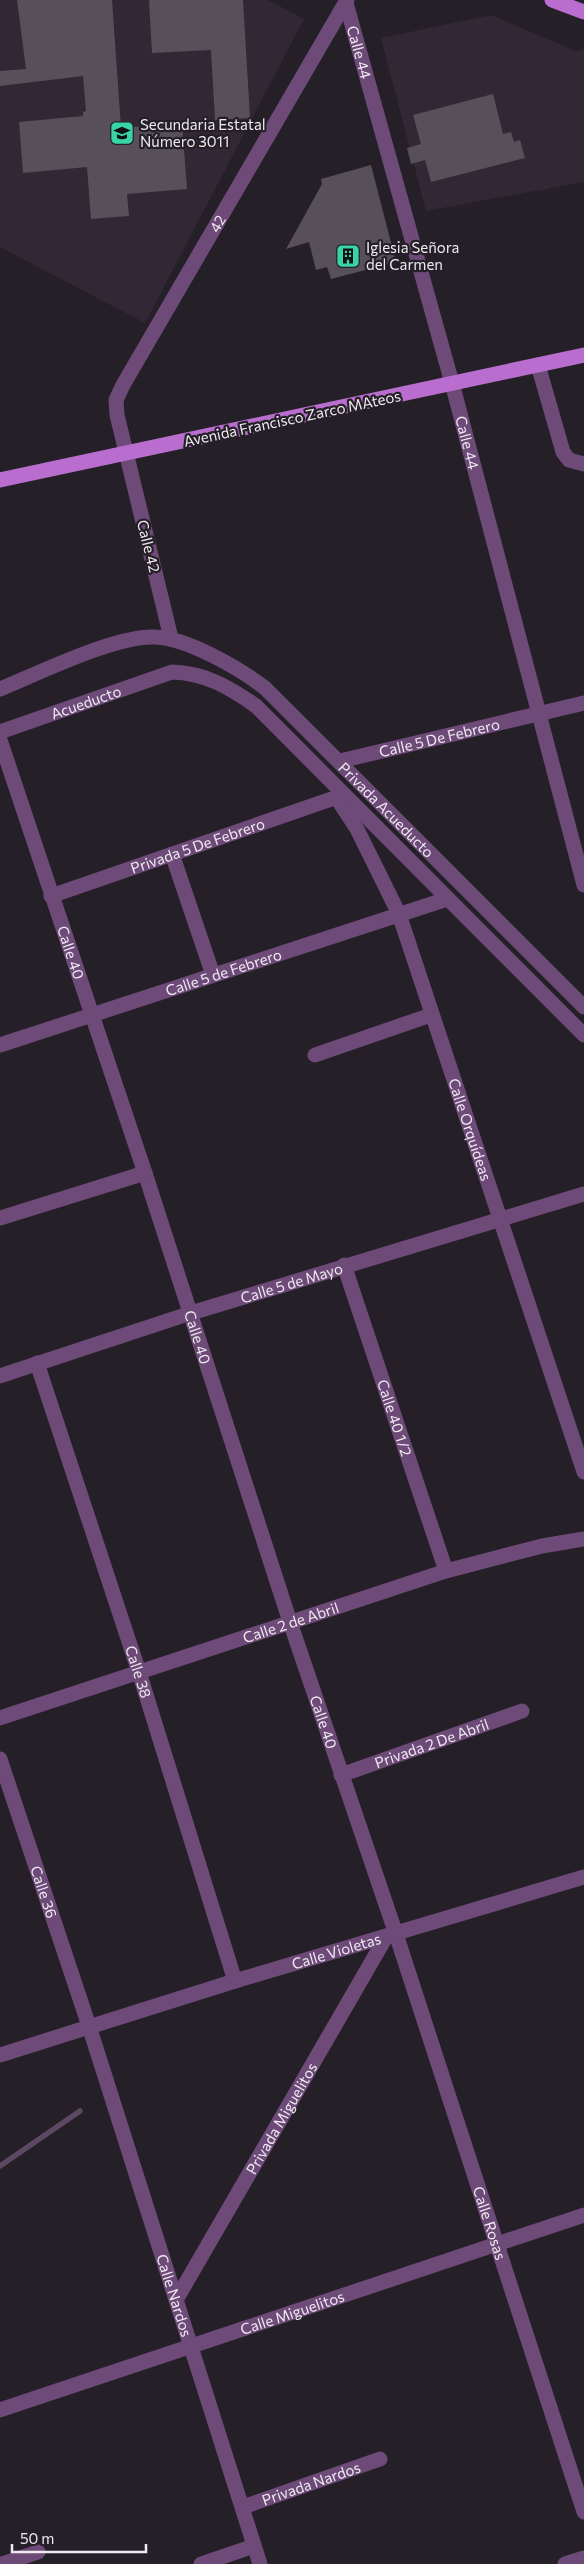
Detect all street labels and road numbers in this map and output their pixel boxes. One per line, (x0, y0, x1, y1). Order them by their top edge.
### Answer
street label: Calle 44 (344, 23, 376, 81)
street label: 42 (205, 211, 229, 235)
street label: Avenida Francisco Zarco MAteos (182, 386, 402, 450)
street label: Calle 44 (452, 414, 483, 471)
street label: Calle 42 (134, 518, 164, 574)
street label: Acueducto (48, 681, 123, 723)
street label: Calle 5 De Febrero (377, 714, 501, 760)
street label: Privada Acueducto (335, 758, 438, 861)
street label: Privada 5 De Febrero (128, 814, 267, 877)
street label: Calle 40 (54, 923, 88, 982)
street label: Calle 5 de Febrero (163, 945, 284, 999)
street label: Calle Orquídeas (445, 1076, 496, 1183)
street label: Calle 5 de Mayo (238, 1259, 345, 1307)
street label: Calle 40 (181, 1308, 215, 1366)
street label: Calle 40 1/2 (374, 1377, 416, 1458)
street label: Calle 2 de Abril (240, 1598, 341, 1646)
street label: Calle 38 (122, 1643, 156, 1700)
street label: Calle 40 (307, 1693, 341, 1751)
street label: Privada 2 De Abril (372, 1714, 491, 1771)
street label: Calle 36 (27, 1863, 61, 1920)
street label: Calle Violetas (289, 1929, 383, 1973)
street label: Privada Miguelitos (242, 2059, 321, 2177)
street label: Calle Rosas (470, 2184, 510, 2262)
street label: Calle Nardos (153, 2252, 196, 2339)
street label: Calle Miguelitos (238, 2287, 347, 2338)
street label: Privada Nardos (259, 2458, 363, 2509)

